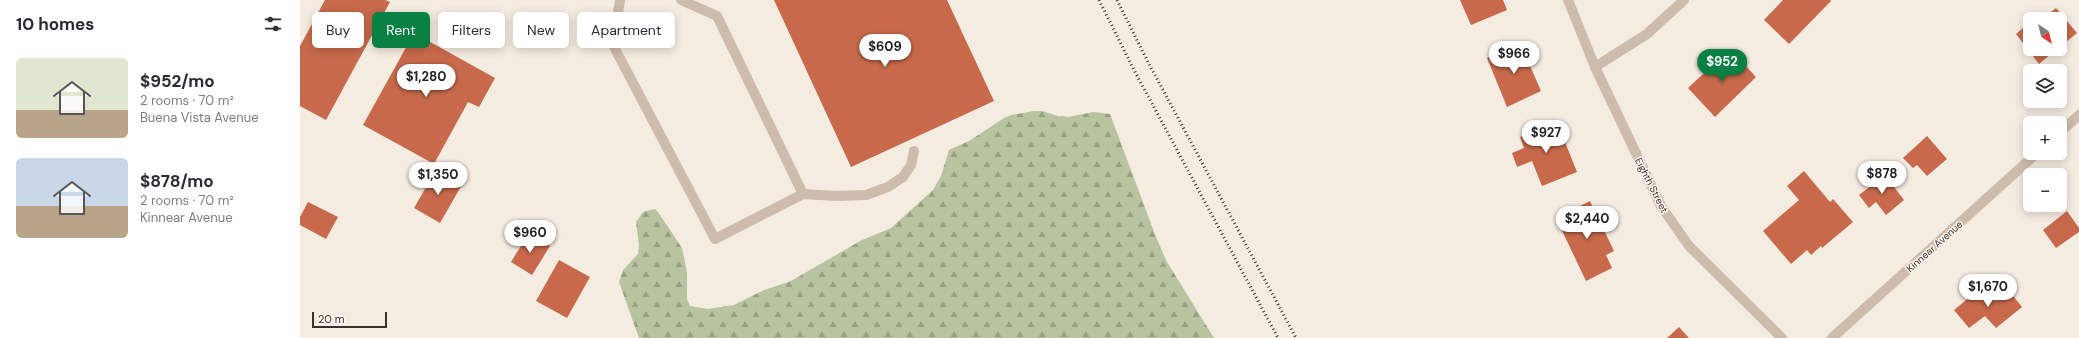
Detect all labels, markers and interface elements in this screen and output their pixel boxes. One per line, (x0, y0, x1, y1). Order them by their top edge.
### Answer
chip: Buy (312, 12, 364, 48)
chip: Rent (372, 12, 430, 48)
chip: Filters (438, 12, 505, 48)
chip: New (513, 12, 569, 48)
chip: Apartment (577, 12, 675, 48)
north arrow (2023, 12, 2067, 56)
map controls (2023, 12, 2067, 212)
text: 10 homes (16, 13, 94, 35)
icon: filters (262, 13, 284, 35)
pin: $609 (861, 34, 909, 68)
text: $609 (868, 38, 902, 55)
pin: $966 (1490, 41, 1538, 75)
text: $966 (1498, 45, 1530, 62)
pin: $952 (1698, 49, 1746, 83)
text: $952 (1706, 53, 1738, 70)
pin: $1,280 (393, 64, 459, 98)
button: layers (2023, 64, 2067, 108)
text: $1,280 (406, 68, 446, 85)
text: $952/mo (140, 70, 215, 92)
icon: home (48, 74, 96, 122)
text: 2 rooms · 70 m² (140, 92, 234, 109)
text: Buena Vista Avenue (140, 109, 259, 126)
button: + (2023, 116, 2067, 160)
pin: $927 (1522, 120, 1570, 154)
text: $927 (1531, 124, 1561, 141)
street label: Eighth Street (1632, 156, 1671, 215)
pin: $878 (1858, 161, 1906, 195)
pin: $1,350 (405, 162, 471, 196)
text: $878 (1866, 165, 1898, 182)
text: $1,350 (418, 166, 458, 183)
button: − (2023, 168, 2067, 212)
text: $878/mo (140, 170, 214, 192)
icon: home (48, 174, 96, 222)
text: 2 rooms · 70 m² (140, 192, 234, 209)
pin: $2,440 (1554, 206, 1620, 240)
text: Kinnear Avenue (140, 209, 233, 226)
text: $2,440 (1565, 210, 1609, 227)
street label: Kinnear Avenue (1904, 218, 1965, 275)
pin: $960 (506, 220, 554, 254)
text: $960 (513, 224, 547, 241)
pin: $1,670 (1955, 274, 2021, 308)
text: $1,670 (1968, 278, 2008, 295)
scale bar (312, 310, 387, 329)
text: 20 m (318, 312, 344, 326)

